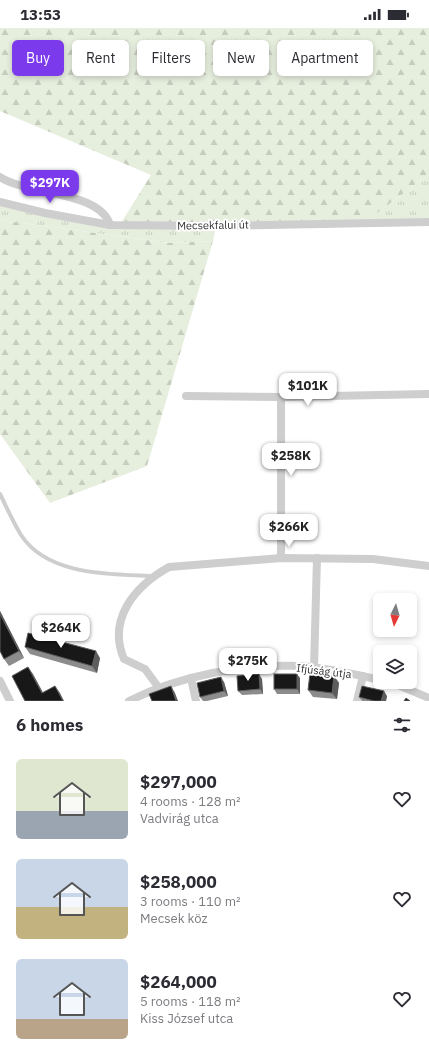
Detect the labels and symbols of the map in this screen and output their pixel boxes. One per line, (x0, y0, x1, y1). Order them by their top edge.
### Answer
pin: $297K (22, 170, 78, 204)
street label: Mecsekfalui út (177, 217, 249, 233)
pin: $101K (280, 373, 336, 407)
pin: $258K (263, 443, 319, 477)
pin: $266K (261, 514, 317, 548)
north arrow (373, 593, 417, 637)
pin: $264K (33, 615, 89, 649)
pin: $275K (220, 648, 276, 682)
street label: Ifjúság útja (296, 661, 352, 681)

